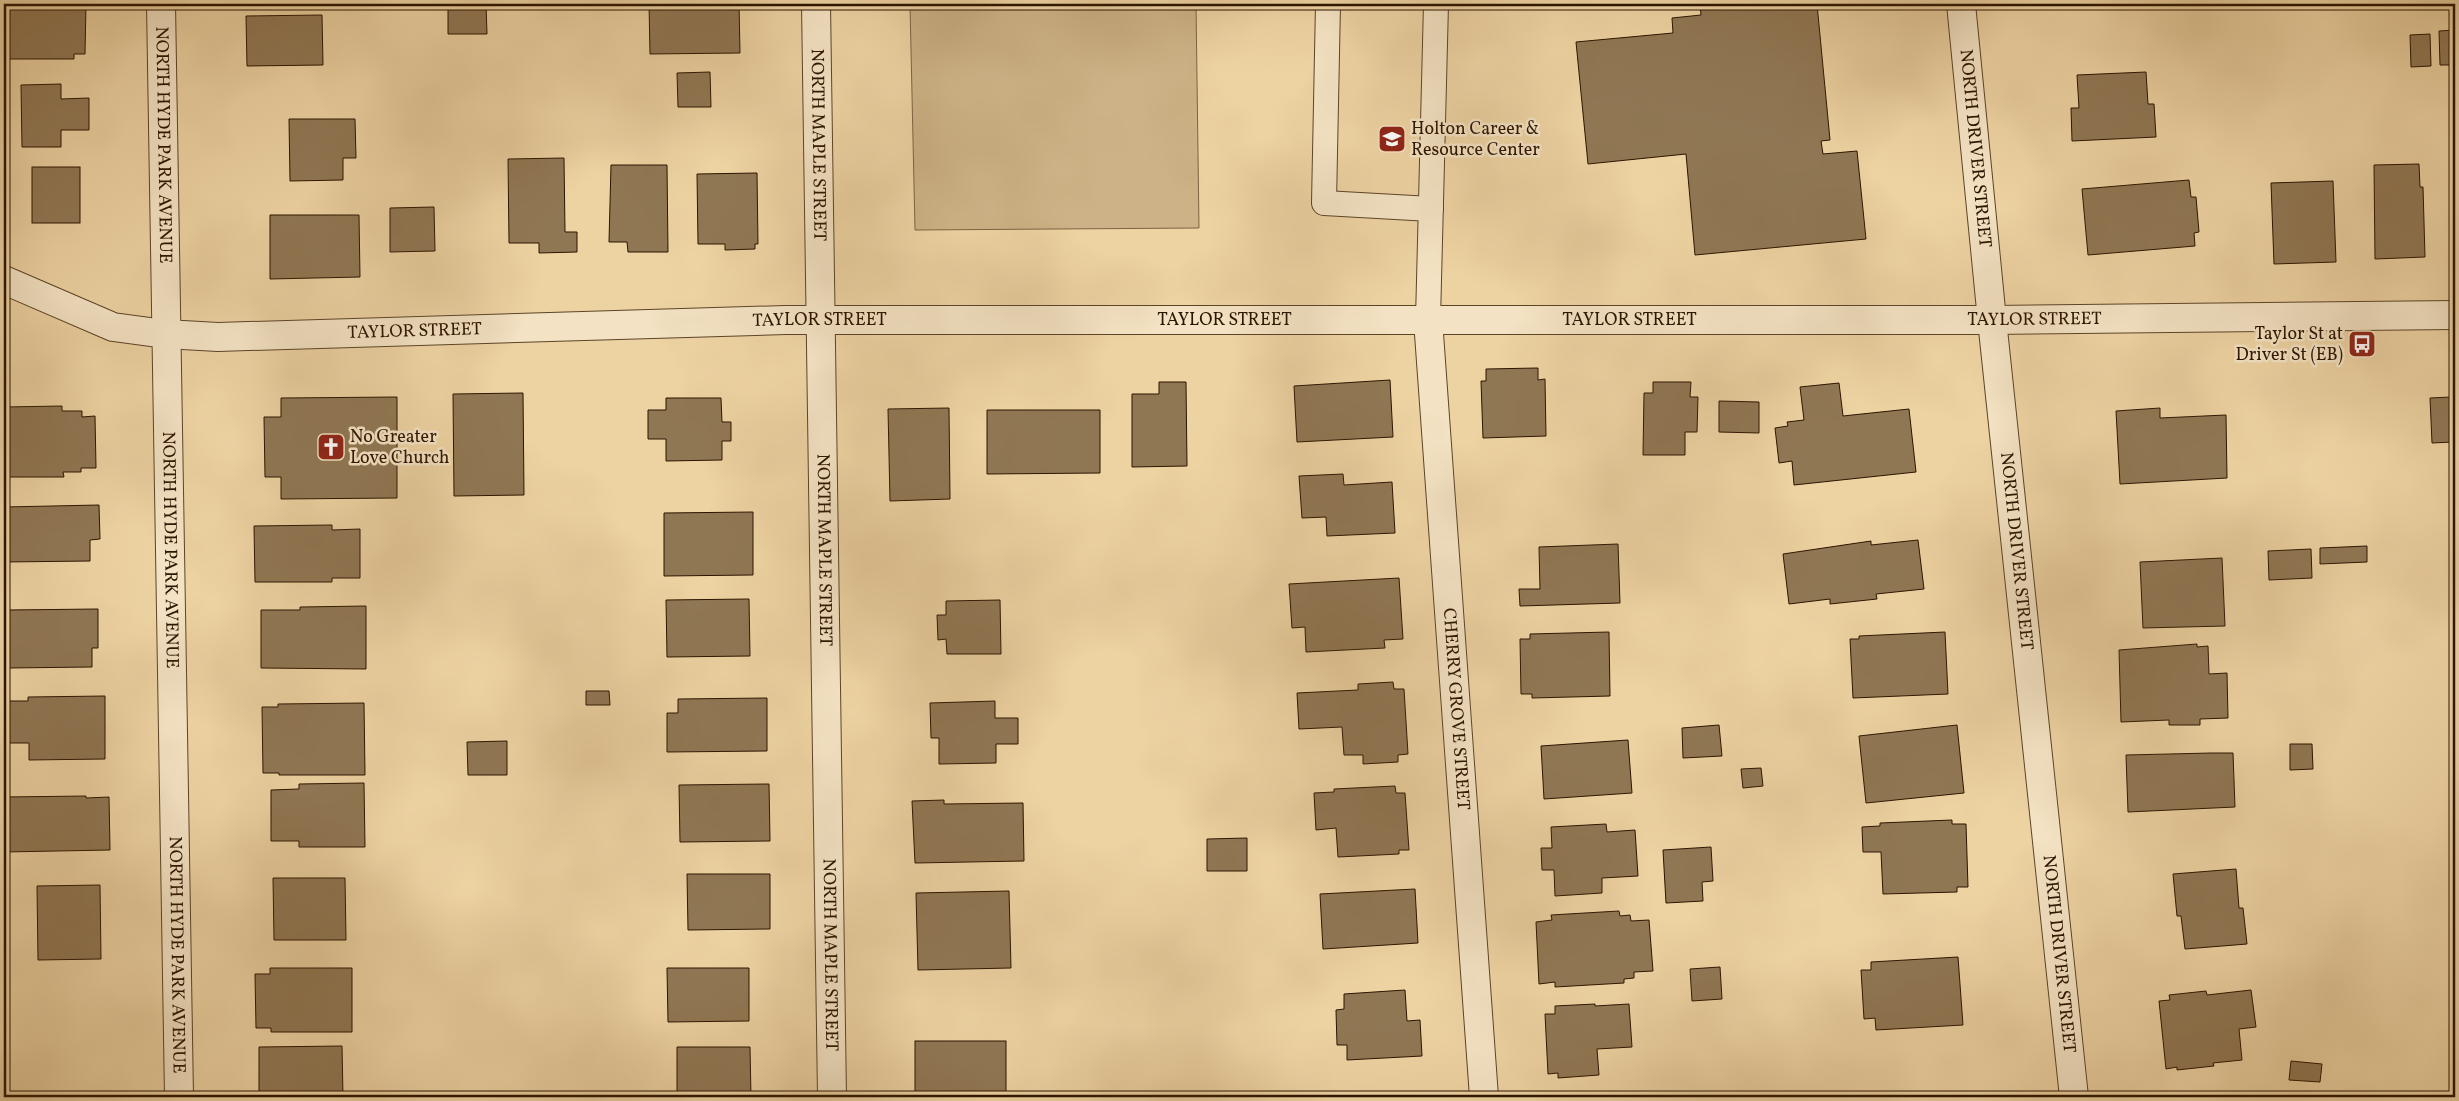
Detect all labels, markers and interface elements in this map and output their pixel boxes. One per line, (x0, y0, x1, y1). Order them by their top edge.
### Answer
street label: NORTH HYDE PARK AVENUE (149, 26, 178, 264)
street label: NORTH MAPLE STREET (804, 48, 832, 242)
street label: NORTH DRIVER STREET (1953, 48, 1997, 249)
place label: Holton Career & Resource Center (1411, 117, 1540, 163)
school or university icon: Holton Career & Resource Center (1377, 124, 1407, 154)
street label: TAYLOR STREET (1967, 306, 2102, 333)
street label: TAYLOR STREET (752, 308, 887, 333)
street label: TAYLOR STREET (1157, 308, 1292, 333)
street label: TAYLOR STREET (1562, 308, 1697, 333)
street label: TAYLOR STREET (347, 317, 483, 346)
place label: Taylor St at Driver St (EB) (2236, 322, 2343, 368)
bus stop icon: Taylor St at Driver St (EB) (2347, 329, 2377, 359)
place label: No Greater Love Church (350, 425, 450, 471)
street label: NORTH HYDE PARK AVENUE (156, 431, 184, 669)
church icon: No Greater Love Church (316, 432, 346, 462)
street label: NORTH DRIVER STREET (1994, 451, 2039, 652)
street label: NORTH MAPLE STREET (810, 453, 838, 647)
street label: CHERRY GROVE STREET (1436, 607, 1476, 812)
street label: NORTH HYDE PARK AVENUE (162, 836, 191, 1074)
street label: NORTH DRIVER STREET (2036, 854, 2082, 1055)
street label: NORTH MAPLE STREET (816, 858, 844, 1052)

